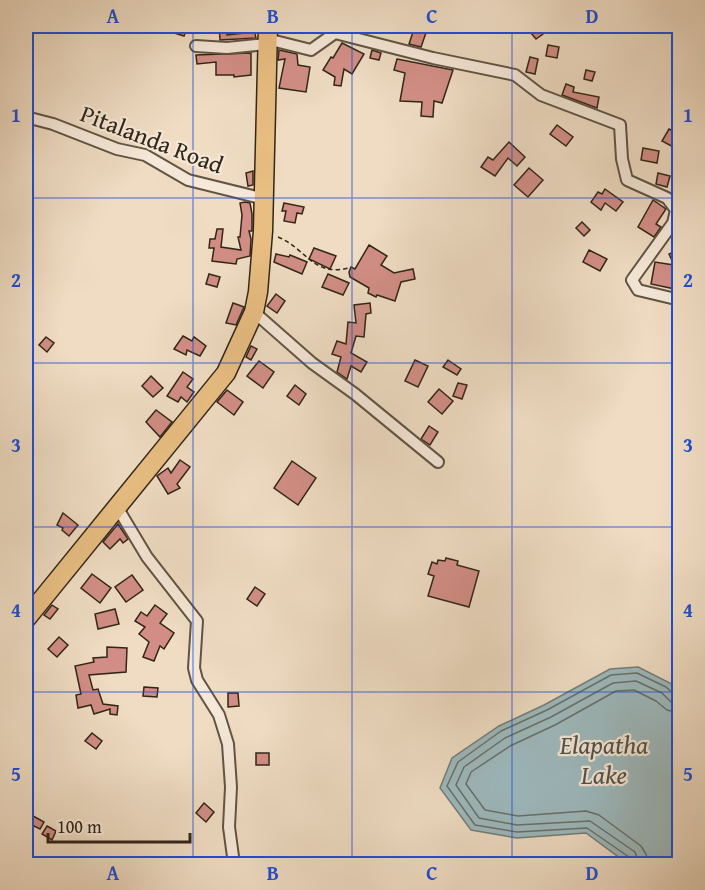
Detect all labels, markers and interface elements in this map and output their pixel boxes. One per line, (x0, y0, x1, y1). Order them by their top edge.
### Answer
text: A (107, 1, 120, 30)
text: B (267, 1, 279, 30)
text: C (426, 1, 438, 30)
text: D (585, 1, 599, 30)
street label: Pitalanda Road (75, 96, 229, 182)
text: 1 (11, 100, 21, 129)
text: 1 (683, 100, 693, 129)
text: 2 (11, 265, 21, 294)
text: 2 (683, 265, 693, 294)
text: 3 (11, 430, 21, 459)
text: 3 (683, 430, 693, 459)
text: 4 (11, 595, 21, 624)
text: 4 (683, 595, 693, 624)
water label: Elapatha Lake (559, 725, 648, 794)
text: 5 (11, 759, 21, 788)
text: 5 (683, 759, 693, 788)
scale bar (48, 806, 190, 844)
text: 100 m (57, 813, 102, 840)
text: A (107, 858, 120, 887)
text: B (267, 858, 279, 887)
text: C (426, 858, 438, 887)
text: D (585, 858, 599, 887)

